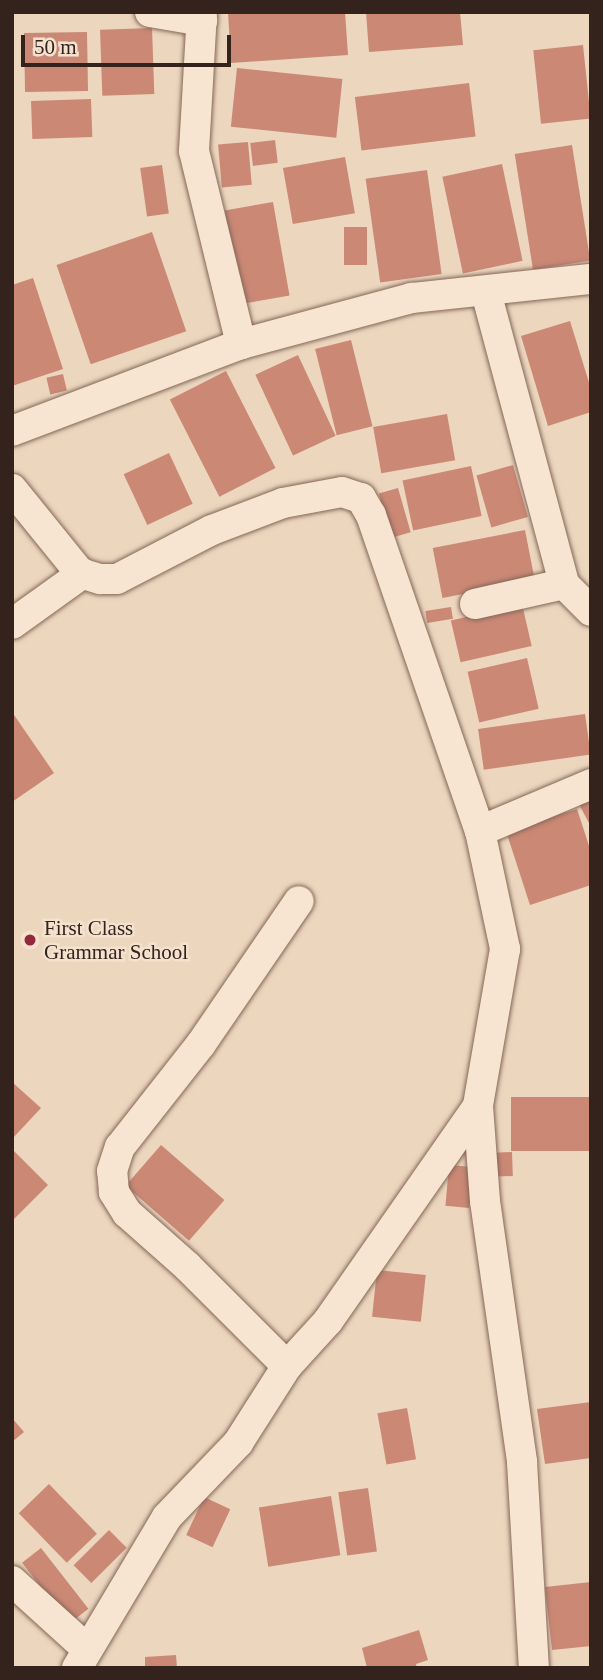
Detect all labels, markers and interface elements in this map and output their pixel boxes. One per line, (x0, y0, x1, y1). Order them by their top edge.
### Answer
scale bar (24, 21, 234, 65)
text: 50 m (34, 35, 77, 59)
place label: First Class Grammar School (44, 915, 188, 965)
marker: First Class Grammar School (22, 932, 38, 948)

